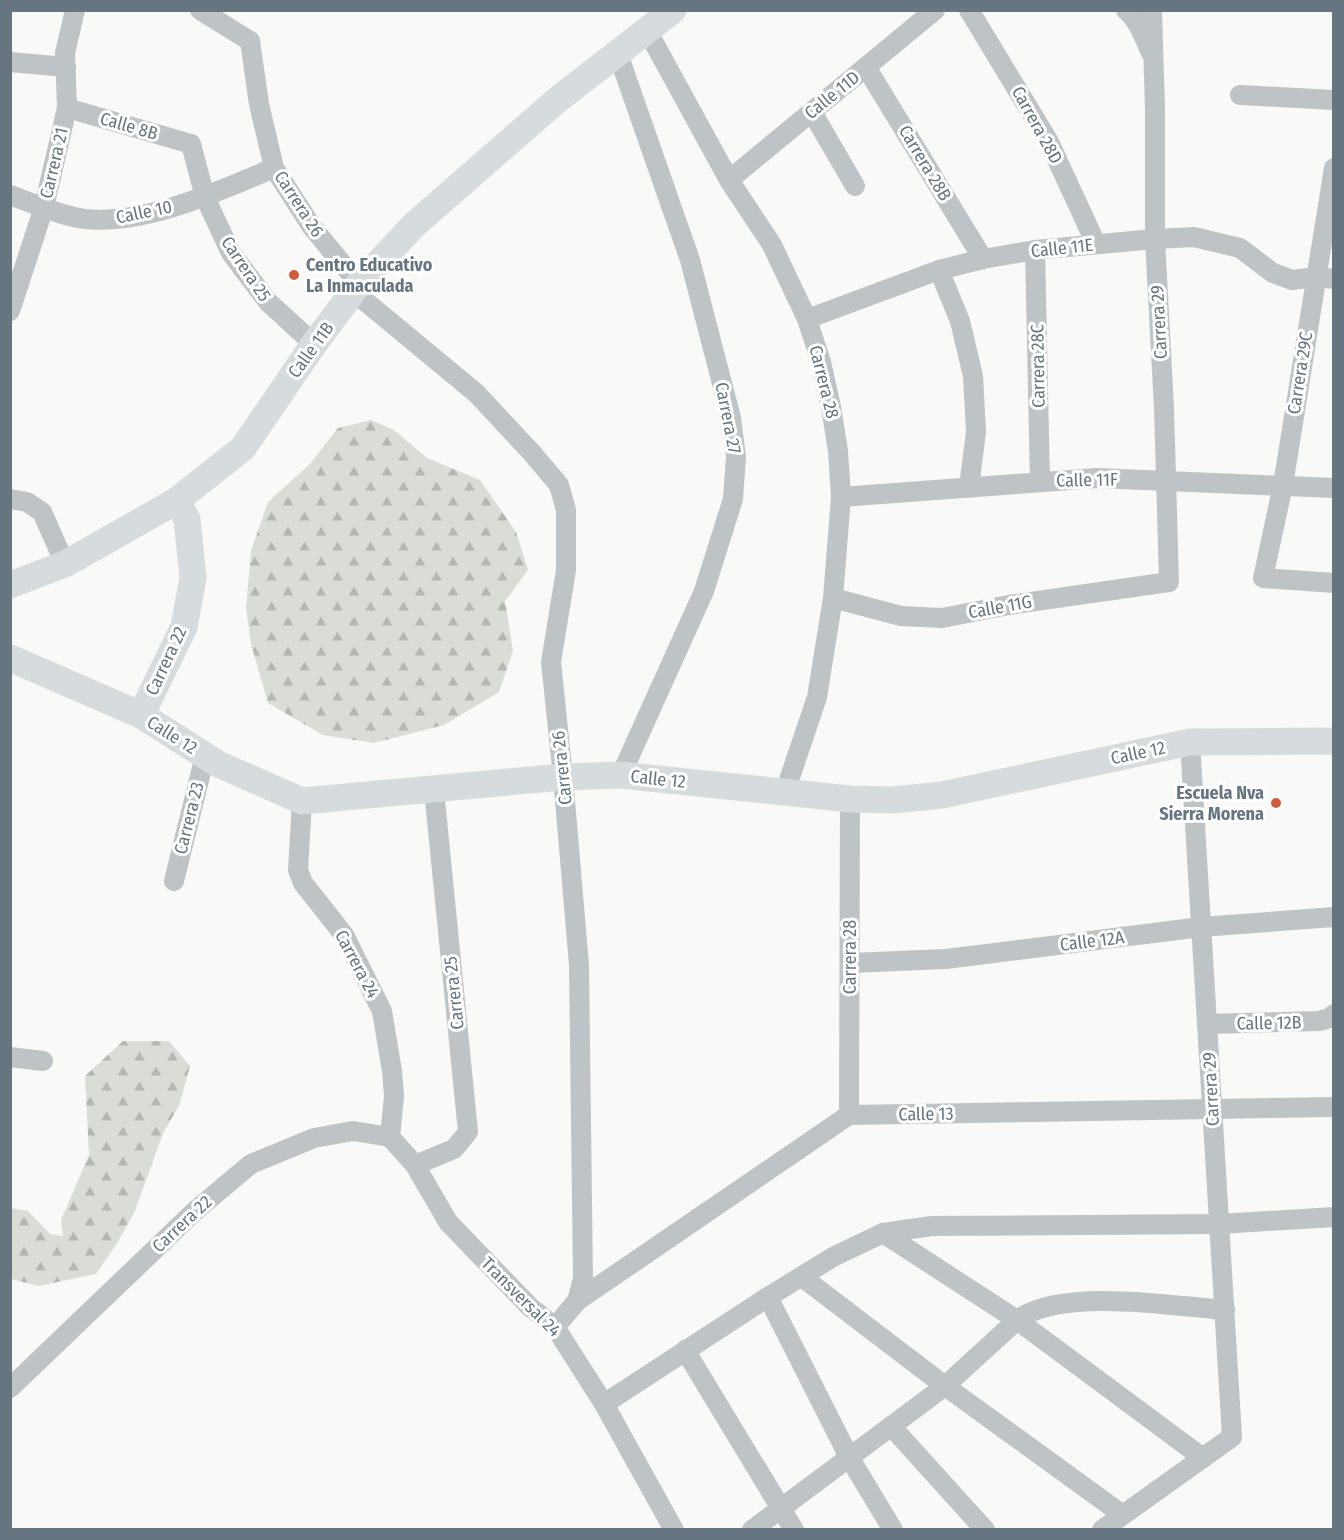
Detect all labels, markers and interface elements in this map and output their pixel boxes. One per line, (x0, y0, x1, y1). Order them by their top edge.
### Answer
street label: Calle 11D (800, 66, 864, 124)
street label: Carrera 28D (1007, 83, 1067, 167)
street label: Calle 8B (98, 107, 161, 145)
street label: Carrera 28B (894, 121, 956, 205)
street label: Carrera 21 (35, 125, 73, 201)
street label: Carrera 26 (270, 167, 329, 241)
street label: Calle 10 (114, 195, 174, 229)
street label: Carrera 25 (216, 232, 276, 306)
street label: Calle 11E (1030, 234, 1094, 262)
place label: Centro Educativo La Inmaculada (306, 254, 433, 297)
marker: Centro Educativo La Inmaculada (287, 268, 301, 282)
street label: Carrera 29 (1146, 284, 1172, 360)
street label: Calle 11B (283, 318, 339, 382)
street label: Carrera 28C (1026, 324, 1050, 408)
street label: Carrera 29C (1283, 330, 1317, 416)
street label: Carrera 28 (804, 343, 844, 421)
street label: Carrera 27 (710, 380, 746, 456)
street label: Calle 11F (1056, 468, 1118, 492)
street label: Calle 11G (966, 591, 1034, 623)
street label: Carrera 22 (141, 623, 192, 699)
street label: Calle 12 (143, 711, 201, 759)
street label: Carrera 26 (547, 730, 577, 806)
street label: Calle 12 (1109, 737, 1167, 769)
street label: Calle 12 (629, 765, 687, 793)
street label: Carrera 23 (169, 780, 209, 856)
place label: Escuela Nva Sierra Morena (1159, 782, 1264, 825)
marker: Escuela Nva Sierra Morena (1269, 796, 1283, 810)
street label: Carrera 28 (839, 920, 861, 994)
street label: Carrera 24 (330, 926, 384, 1002)
street label: Calle 12A (1059, 926, 1126, 956)
street label: Carrera 25 (439, 955, 469, 1031)
street label: Calle 12B (1236, 1011, 1302, 1035)
street label: Carrera 29 (1198, 1051, 1224, 1127)
street label: Calle 13 (898, 1103, 954, 1125)
street label: Carrera 22 (148, 1191, 216, 1257)
street label: Transversal 24 (477, 1253, 566, 1342)

